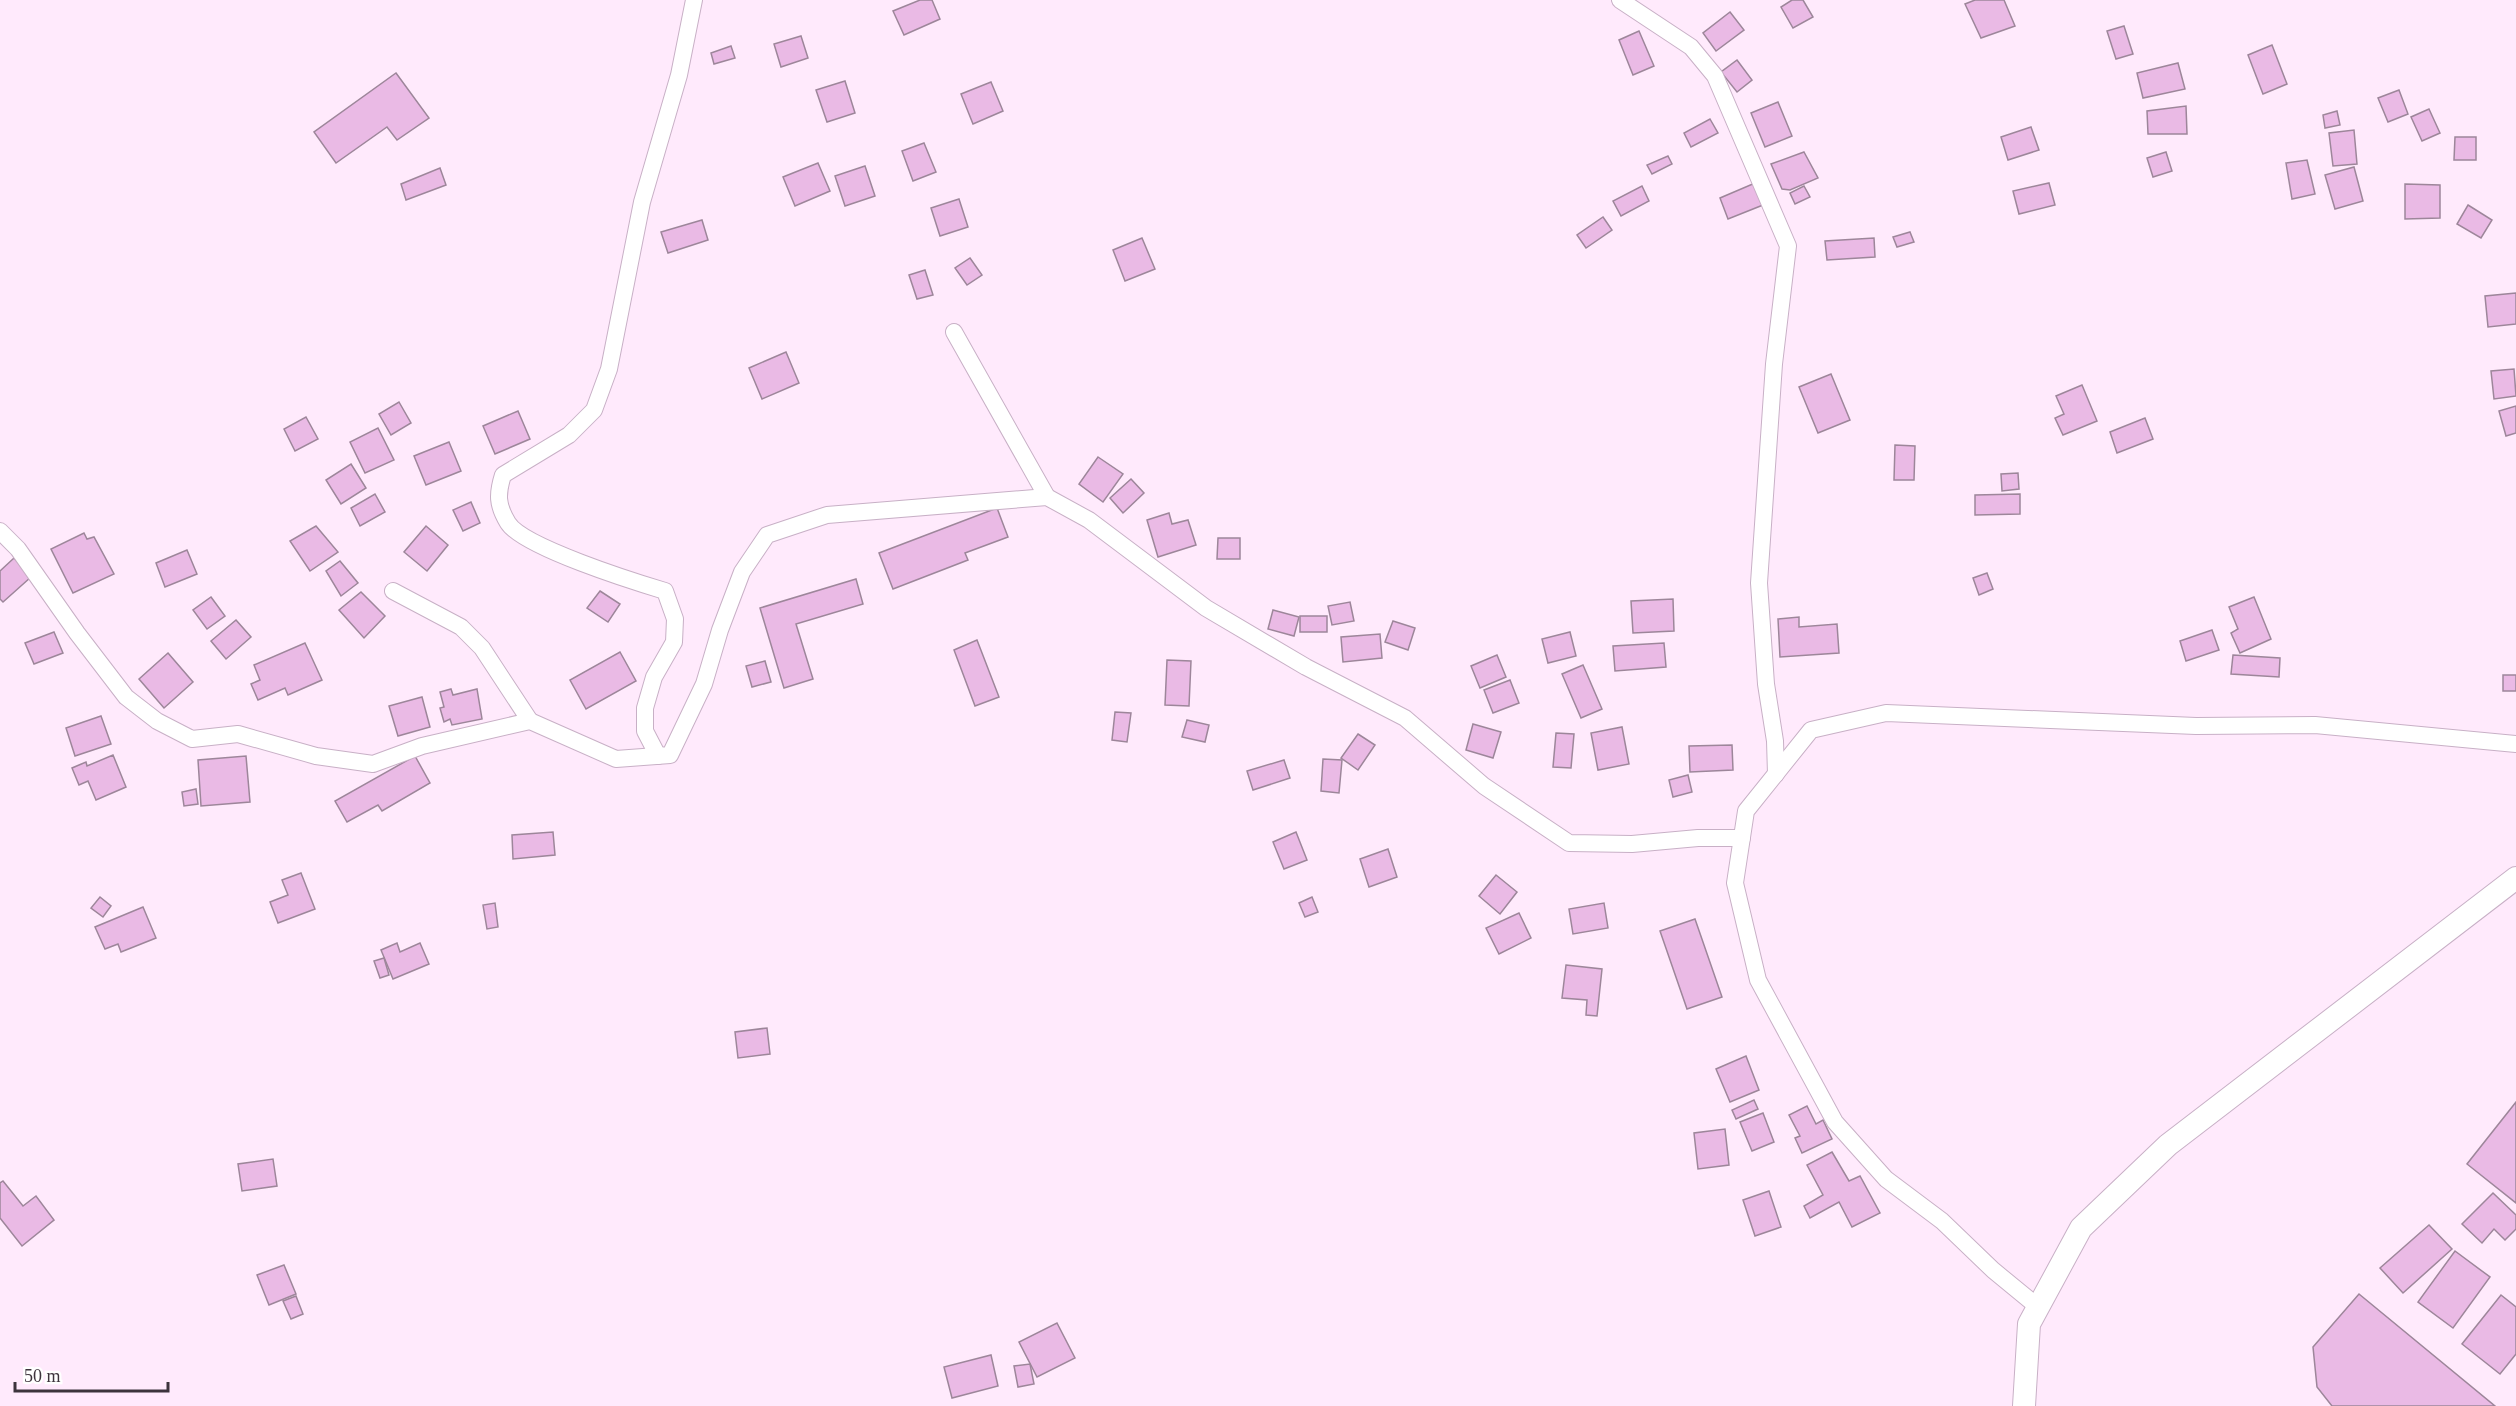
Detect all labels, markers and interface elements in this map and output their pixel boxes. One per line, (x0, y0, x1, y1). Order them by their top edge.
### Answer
scale bar (15, 1355, 168, 1393)
text: 50 m (24, 1366, 61, 1386)

